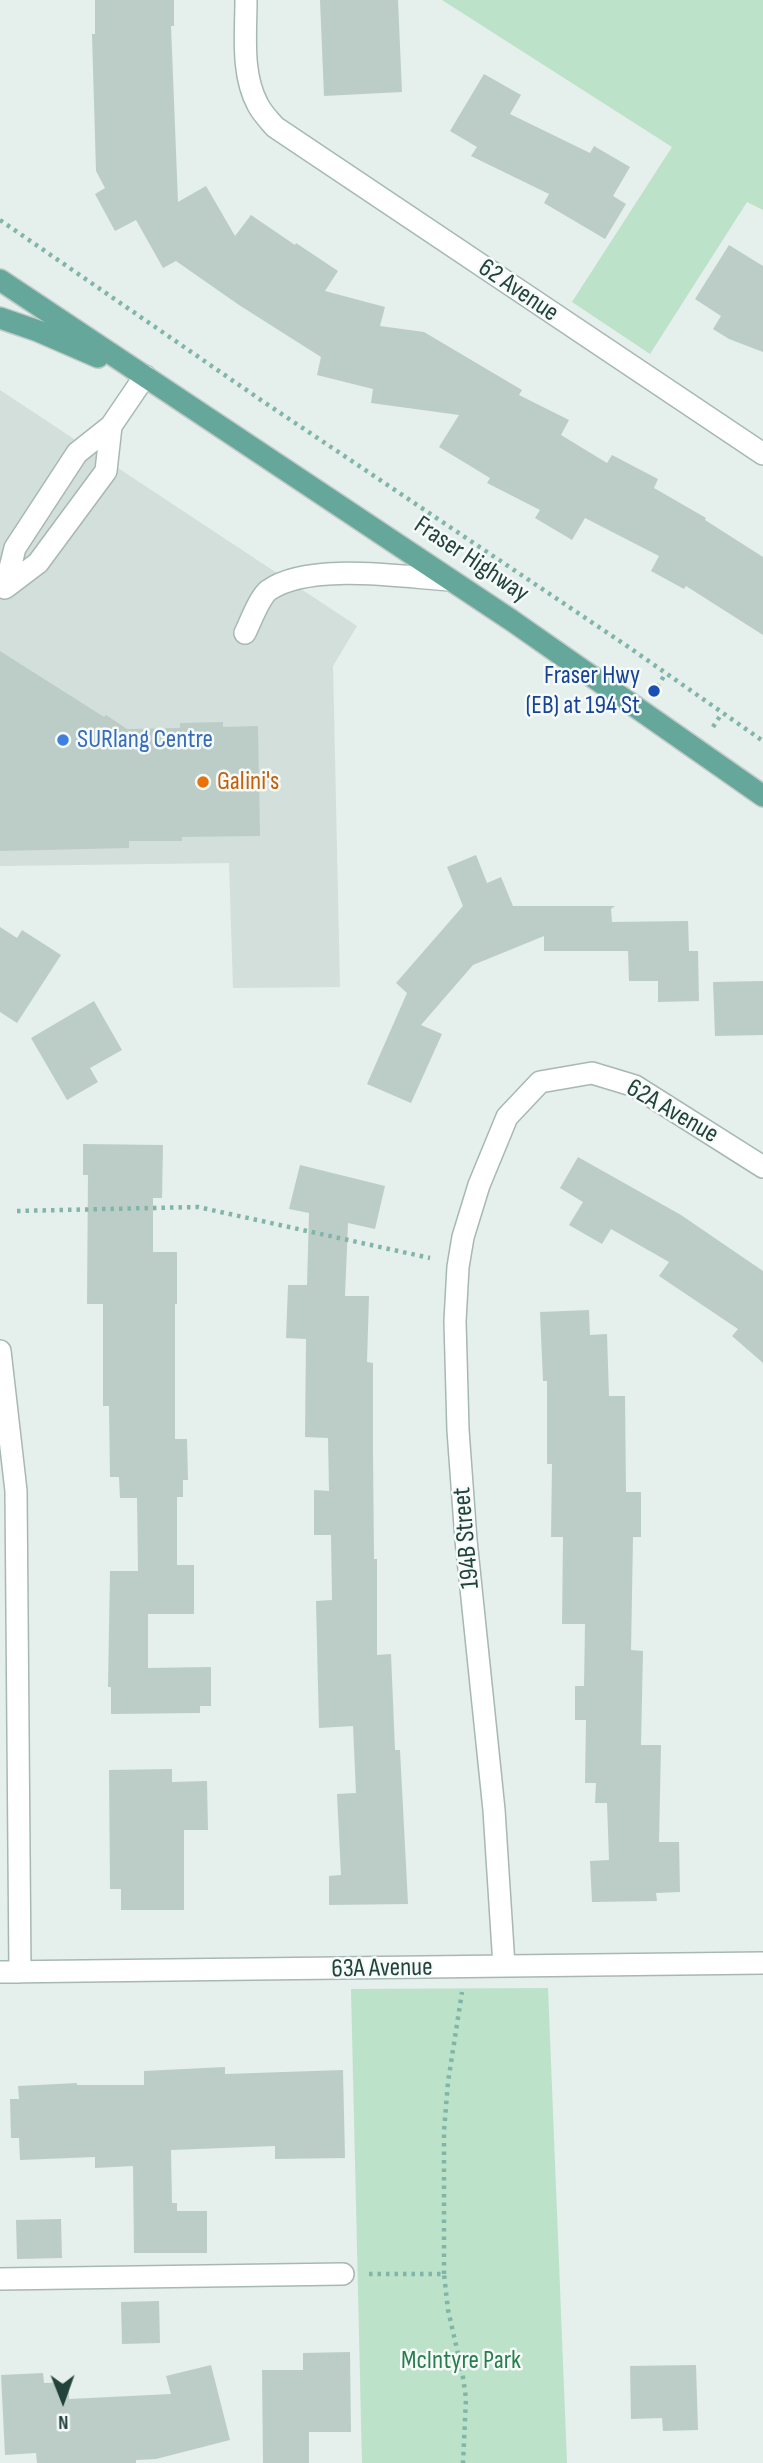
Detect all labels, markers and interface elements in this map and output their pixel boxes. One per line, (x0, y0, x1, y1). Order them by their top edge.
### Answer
street label: 62 Avenue (472, 253, 564, 329)
street label: Fraser Highway (408, 510, 534, 610)
place label: Fraser Hwy (EB) at 194 St (526, 660, 640, 722)
marker: Fraser Hwy (EB) at 194 St (646, 683, 662, 699)
place label: SURlang Centre (77, 724, 213, 756)
marker: SURlang Centre (55, 732, 71, 748)
place label: Galini's (217, 766, 279, 798)
marker: Galini's (195, 774, 211, 790)
street label: 62A Avenue (620, 1073, 724, 1151)
street label: 194B Street (447, 1486, 487, 1590)
street label: 63A Avenue (331, 1953, 433, 1985)
park label: McIntyre Park (401, 2345, 521, 2377)
north arrow (28, 2365, 98, 2435)
text: N (58, 2410, 69, 2433)

